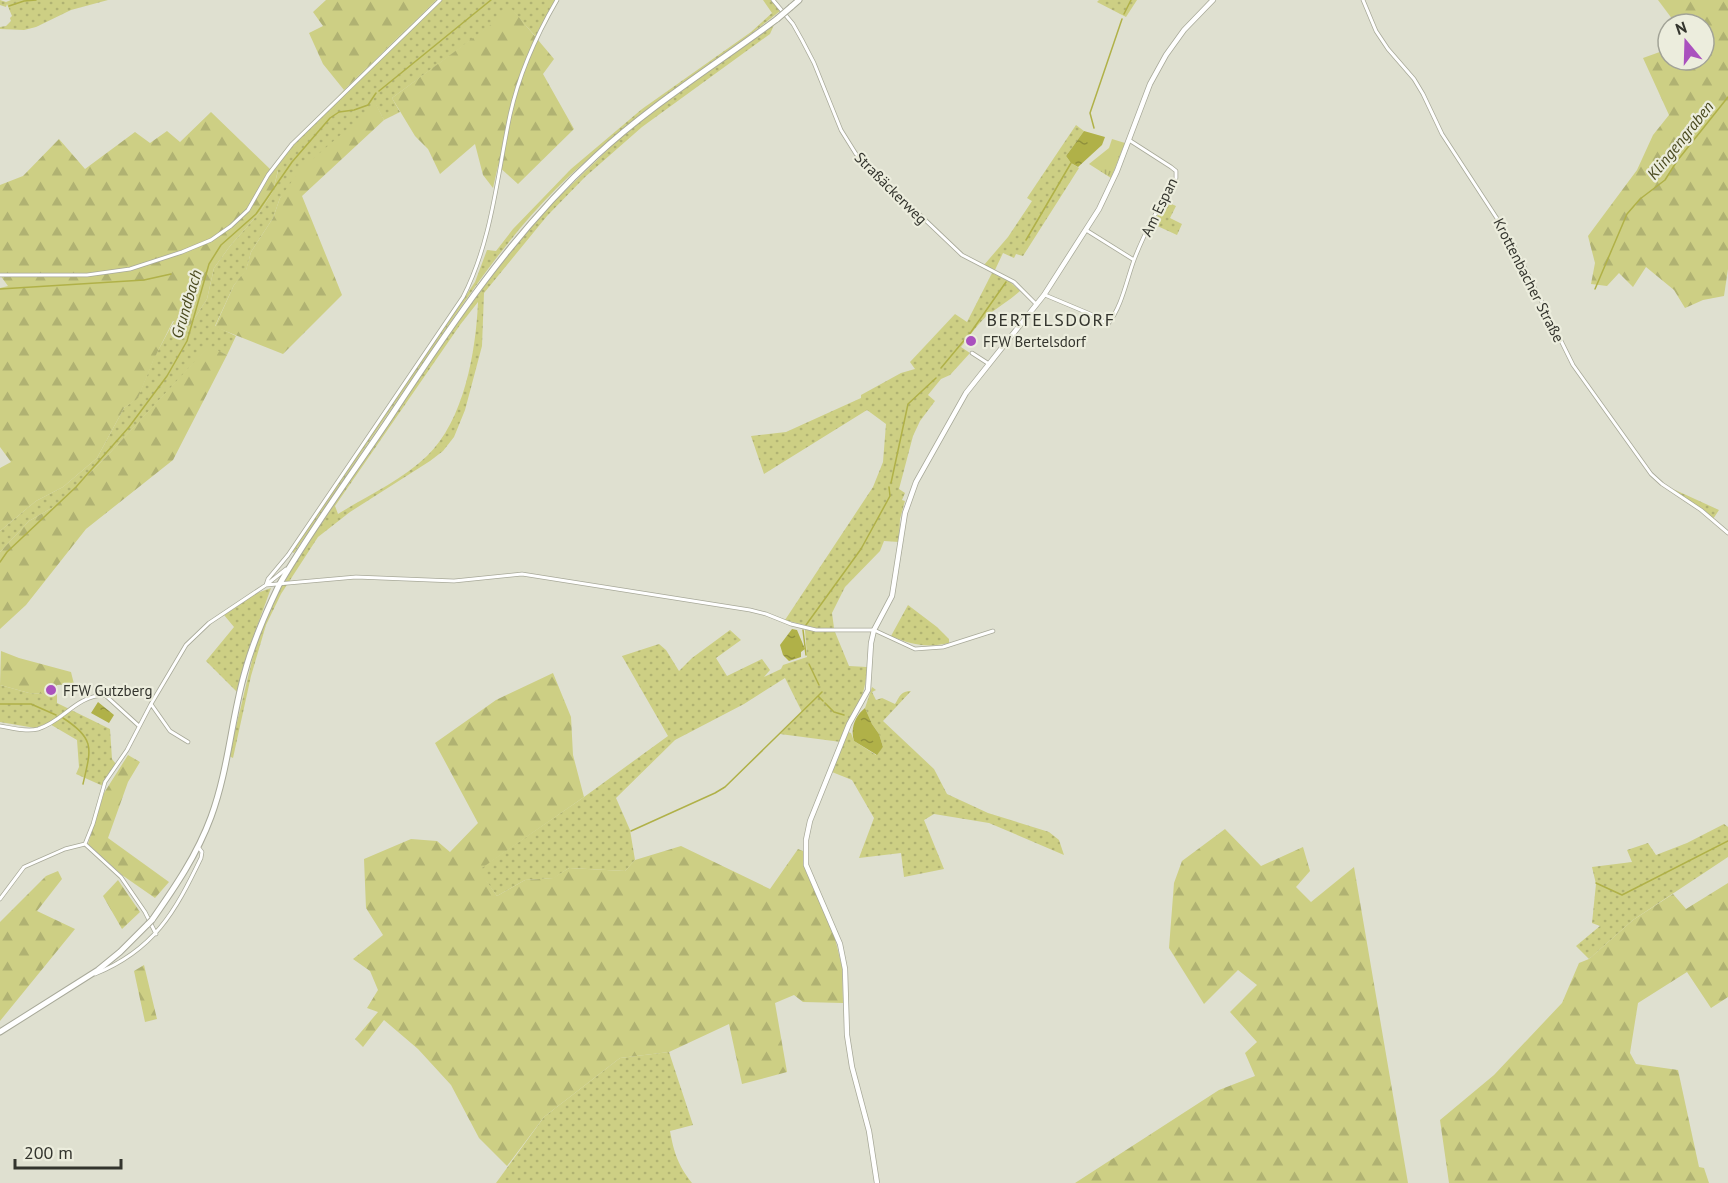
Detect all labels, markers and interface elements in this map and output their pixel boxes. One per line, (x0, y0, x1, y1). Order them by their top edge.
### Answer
north arrow (1656, 12, 1716, 72)
text: N (1673, 17, 1689, 39)
water label: Klingengraben (1642, 97, 1718, 183)
street label: Straßäckerweg (851, 148, 931, 228)
street label: Am Espan (1137, 174, 1181, 240)
street label: Krottenbacher Straße (1489, 215, 1569, 345)
water label: Grundbach (166, 267, 206, 341)
district label: BERTELSDORF (987, 308, 1115, 331)
place label: FFW Bertelsdorf (983, 332, 1087, 351)
marker: FFW Bertelsdorf (964, 334, 978, 348)
place label: FFW Gutzberg (63, 681, 153, 700)
marker: FFW Gutzberg (44, 683, 58, 697)
scale bar (15, 1132, 122, 1170)
text: 200 m (24, 1141, 73, 1164)

